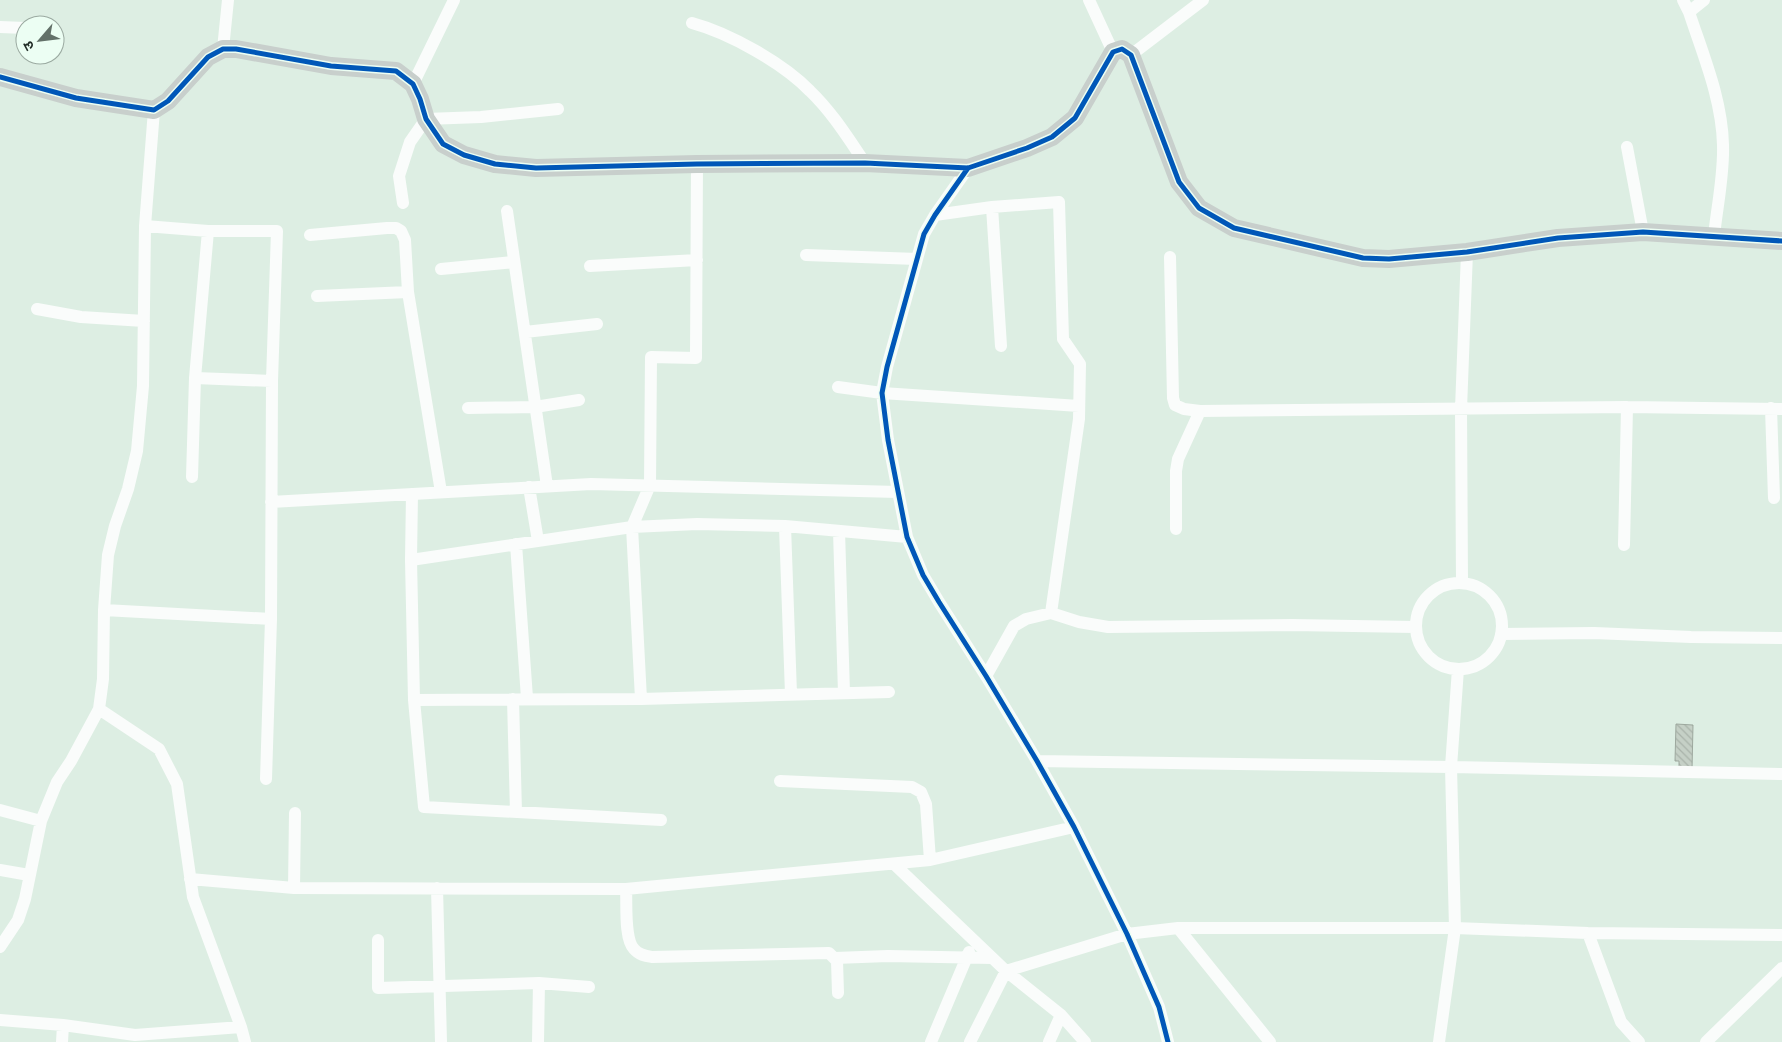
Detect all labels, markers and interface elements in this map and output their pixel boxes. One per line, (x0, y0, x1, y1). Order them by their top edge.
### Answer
north arrow (15, 15, 65, 65)
text: उ (18, 38, 38, 54)

